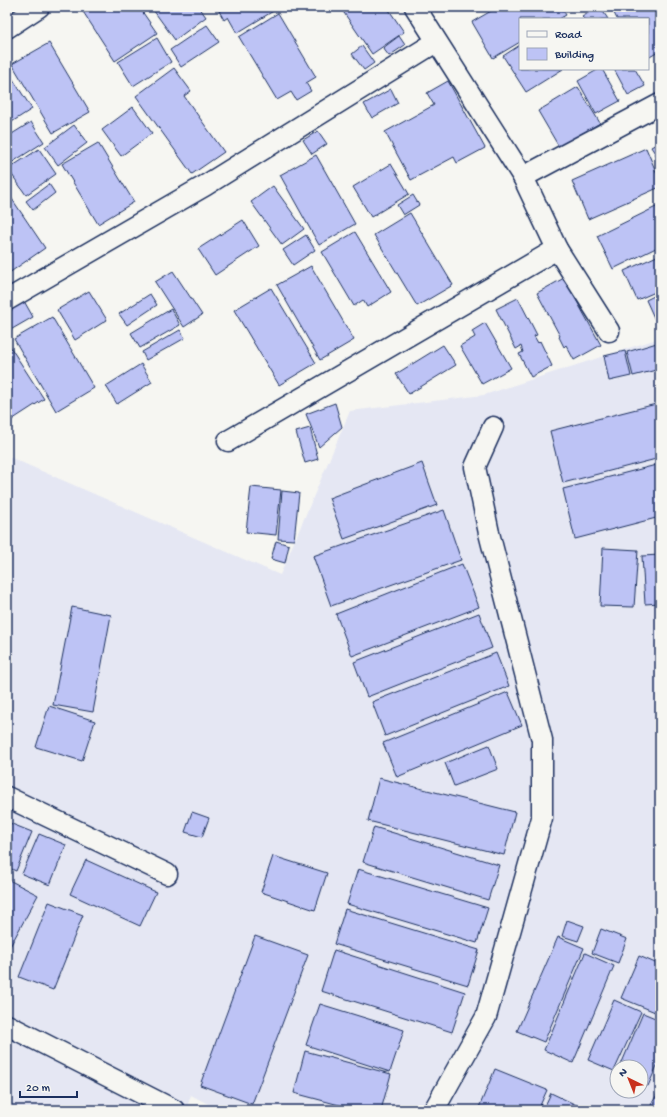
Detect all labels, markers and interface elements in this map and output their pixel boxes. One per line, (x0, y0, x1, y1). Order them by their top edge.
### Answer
legend (519, 18, 649, 70)
text: Road (555, 29, 582, 43)
text: Building (554, 49, 594, 63)
north arrow (609, 1059, 649, 1099)
text: N (617, 1066, 630, 1080)
scale bar (20, 1073, 77, 1099)
text: 20 m (26, 1082, 51, 1096)

